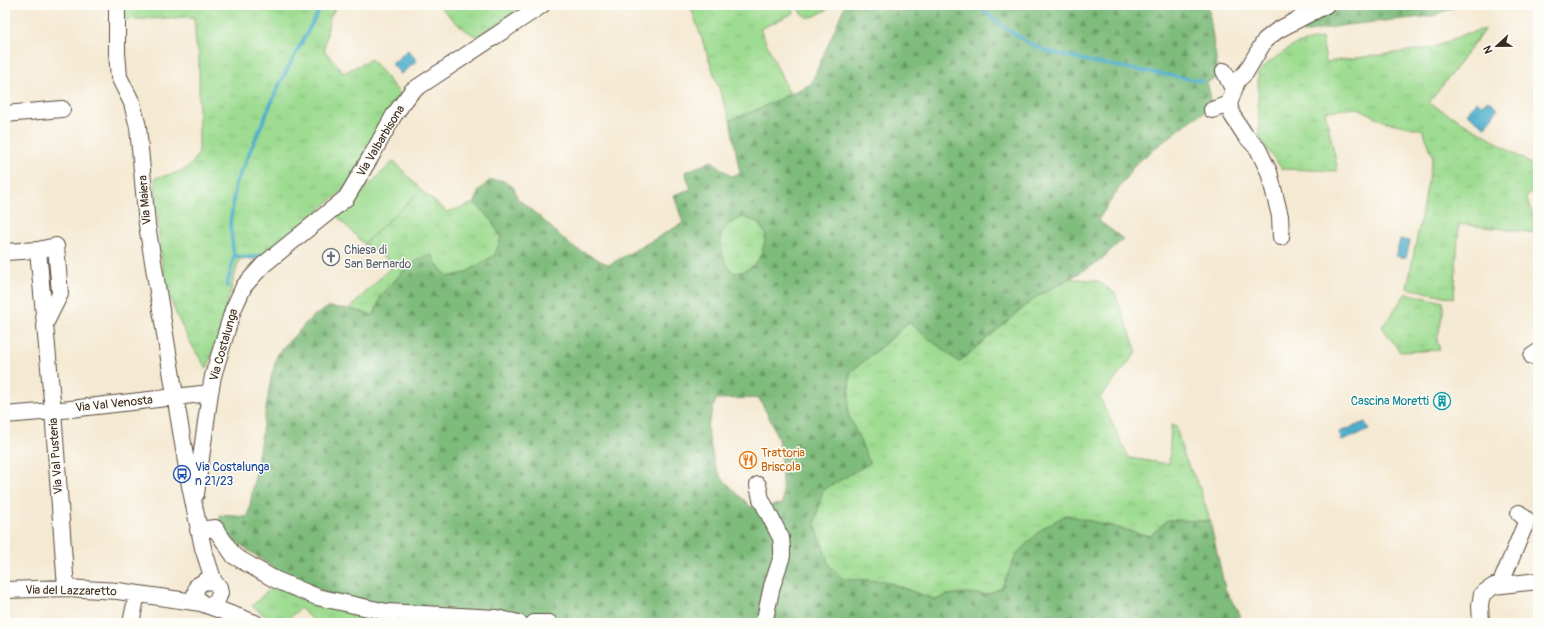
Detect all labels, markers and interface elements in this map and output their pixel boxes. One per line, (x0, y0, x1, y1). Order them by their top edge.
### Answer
north arrow (1477, 26, 1517, 66)
text: N (1481, 43, 1496, 55)
street label: Via Valbarbisona (354, 102, 408, 180)
street label: Via Maiera (135, 174, 155, 225)
place label: Chiesa di San Bernardo (344, 243, 412, 272)
church icon: Chiesa di San Bernardo (321, 247, 341, 267)
street label: Via Costalunga (207, 307, 242, 383)
building icon: Cascina Moretti (1432, 391, 1452, 411)
street label: Via Val Venosta (74, 392, 154, 416)
place label: Cascina Moretti (1351, 394, 1429, 409)
street label: Via Val Pusteria (46, 417, 66, 495)
place label: Trattoria Briscola (761, 446, 805, 475)
restaurant icon: Trattoria Briscola (738, 450, 758, 470)
place label: Via Costalunga n 21/23 (195, 460, 270, 489)
bus stop icon: Via Costalunga n 21/23 (172, 464, 192, 484)
street label: Via del Lazzaretto (25, 583, 117, 599)

